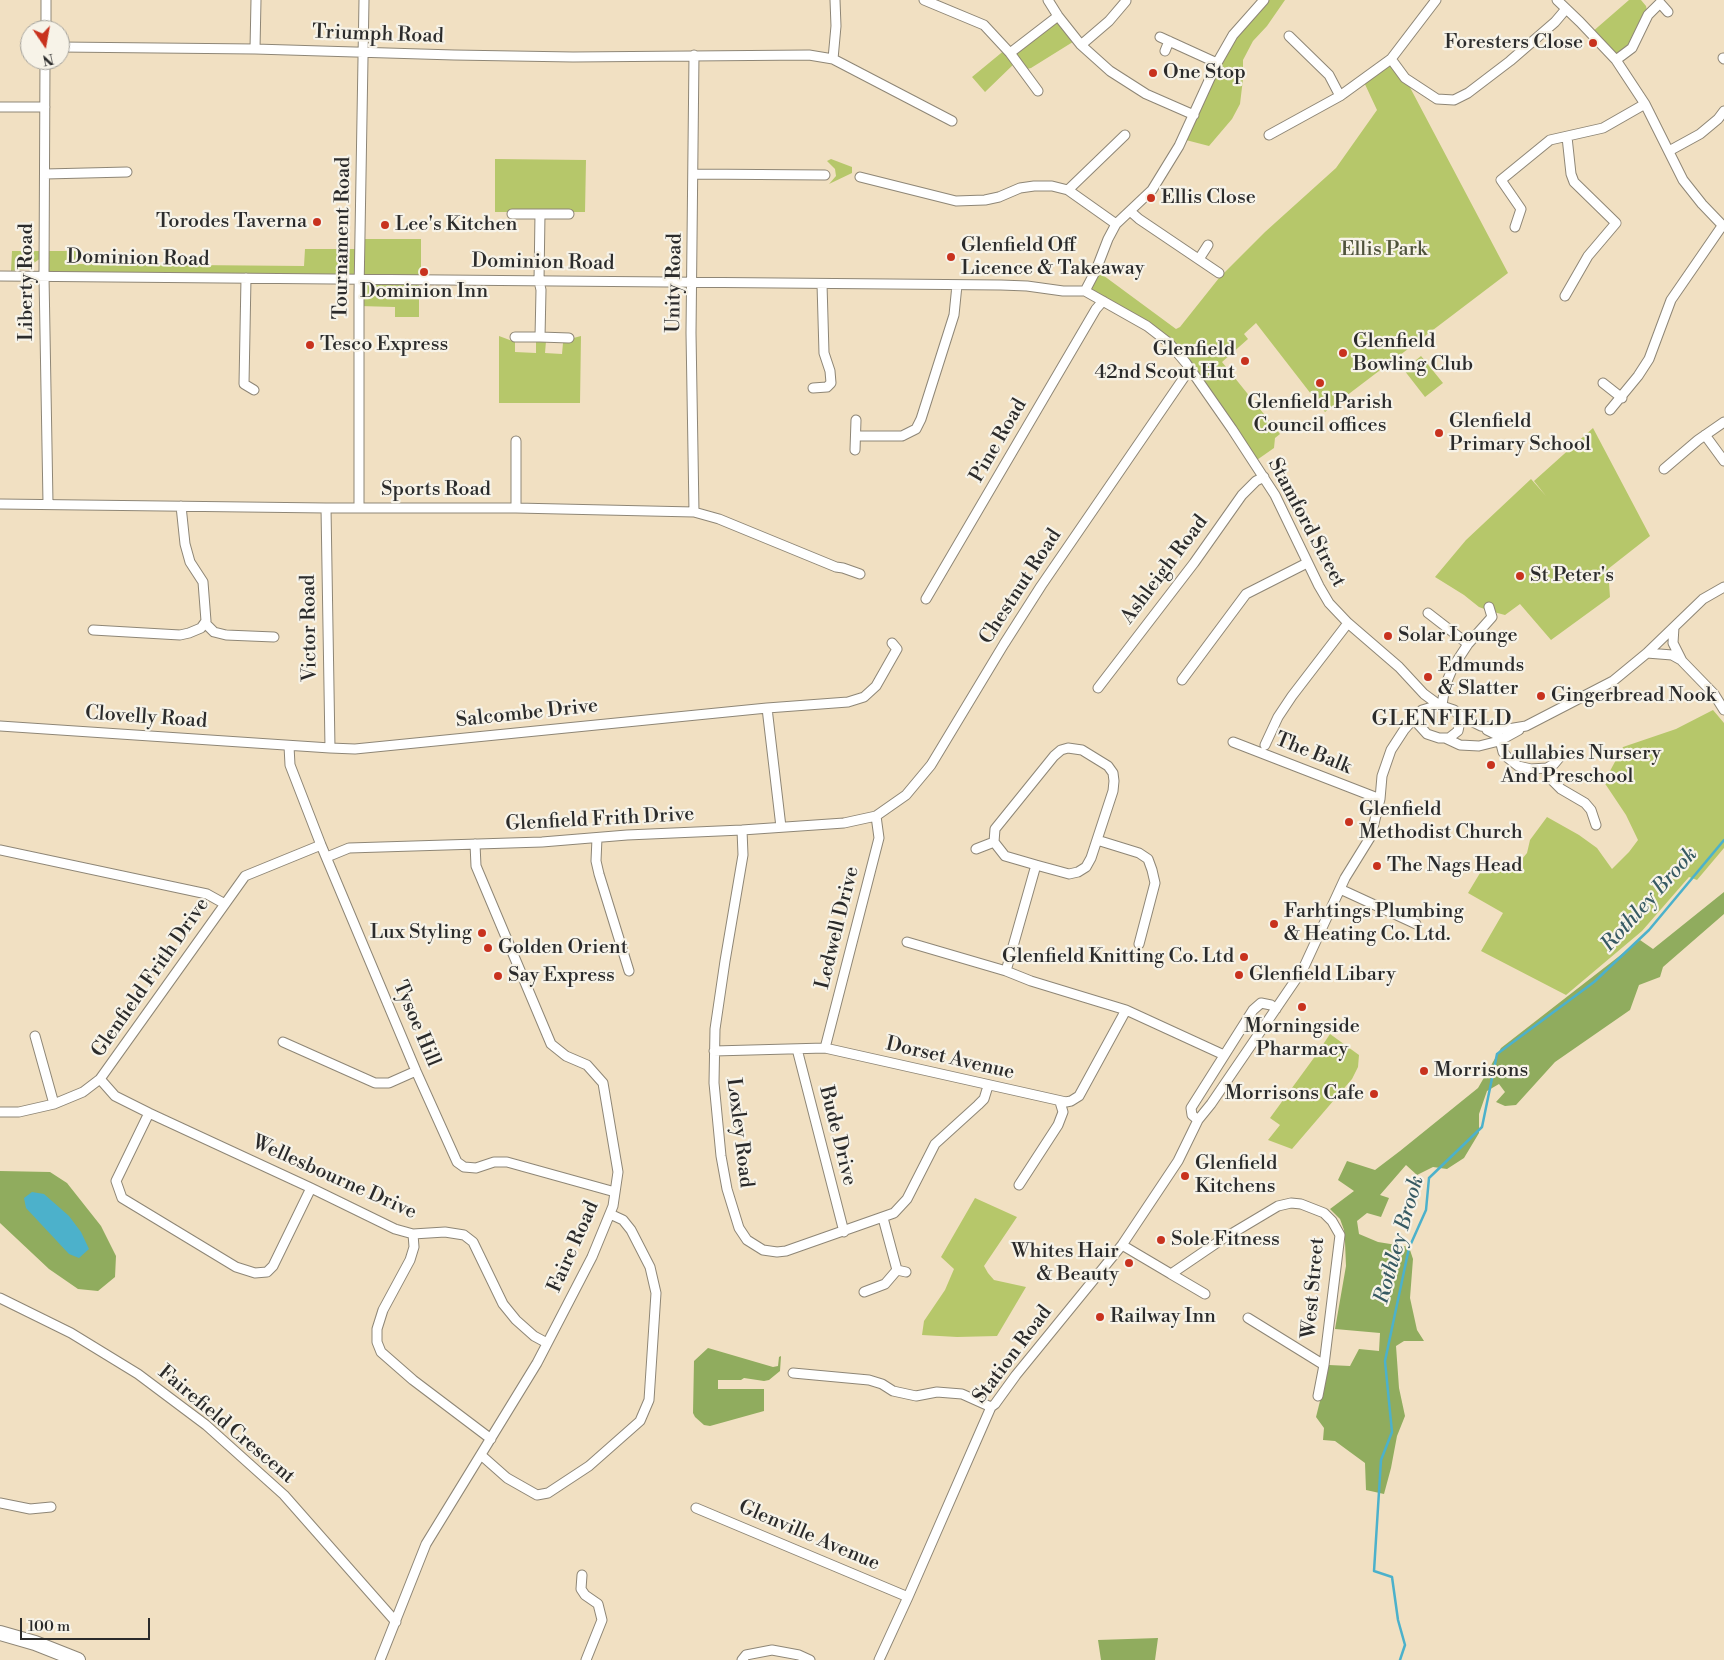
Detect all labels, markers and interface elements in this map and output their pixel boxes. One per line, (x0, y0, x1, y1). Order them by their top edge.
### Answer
north arrow (20, 20, 70, 70)
street label: Triumph Road (312, 21, 444, 49)
place label: Foresters Close (1444, 31, 1583, 55)
marker: Foresters Close (1587, 37, 1599, 49)
text: N (41, 49, 55, 69)
place label: One Stop (1163, 61, 1246, 85)
marker: One Stop (1147, 67, 1159, 79)
street label: Tournament Road (330, 156, 356, 320)
place label: Ellis Close (1161, 186, 1256, 210)
marker: Ellis Close (1145, 192, 1157, 204)
place label: Torodes Taverna (156, 210, 307, 234)
place label: Lee's Kitchen (395, 213, 517, 237)
marker: Torodes Taverna (311, 216, 323, 228)
marker: Lee's Kitchen (379, 219, 391, 231)
street label: Liberty Road (15, 223, 39, 341)
street label: Unity Road (662, 233, 688, 333)
place label: Glenfield Off Licence & Takeaway (961, 234, 1144, 281)
park label: Ellis Park (1341, 238, 1427, 262)
street label: Dominion Road (66, 246, 210, 272)
street label: Dominion Road (471, 250, 615, 276)
marker: Glenfield Off Licence & Takeaway (945, 251, 957, 263)
marker: Dominion Inn (418, 266, 430, 278)
place label: Dominion Inn (360, 280, 488, 304)
place label: Glenfield Bowling Club (1353, 330, 1473, 377)
place label: Tesco Express (320, 333, 448, 357)
place label: Glenfield 42nd Scout Hut (1094, 338, 1235, 385)
marker: Tesco Express (304, 339, 316, 351)
marker: Glenfield Bowling Club (1337, 347, 1349, 359)
marker: Glenfield 42nd Scout Hut (1239, 355, 1251, 367)
marker: Glenfield Parish Council offices (1314, 377, 1326, 389)
place label: Glenfield Parish Council offices (1247, 391, 1393, 438)
street label: Pine Road (965, 395, 1033, 487)
place label: Glenfield Primary School (1449, 410, 1591, 457)
marker: Glenfield Primary School (1433, 427, 1445, 439)
street label: Stamford Street (1262, 454, 1350, 592)
street label: Sports Road (381, 478, 491, 502)
street label: Ashleigh Road (1116, 511, 1214, 629)
street label: Chestnut Road (975, 525, 1067, 649)
place label: St Peter's (1530, 564, 1614, 588)
marker: St Peter's (1514, 570, 1526, 582)
street label: Victor Road (297, 574, 323, 682)
place label: Solar Lounge (1398, 624, 1518, 648)
marker: Solar Lounge (1382, 630, 1394, 642)
place label: Edmunds & Slatter (1438, 654, 1524, 701)
marker: Edmunds & Slatter (1422, 671, 1434, 683)
place label: Gingerbread Nook (1551, 684, 1716, 708)
marker: Gingerbread Nook (1535, 690, 1547, 702)
street label: Salcombe Drive (455, 695, 599, 733)
street label: Clovelly Road (84, 702, 208, 734)
district label: GLENFIELD (1370, 707, 1514, 733)
street label: The Balk (1271, 728, 1355, 780)
place label: Lullabies Nursery And Preschool (1501, 742, 1661, 789)
marker: Lullabies Nursery And Preschool (1485, 759, 1497, 771)
place label: Glenfield Methodist Church (1359, 798, 1523, 845)
street label: Glenfield Frith Drive (505, 803, 695, 837)
marker: Glenfield Methodist Church (1343, 816, 1355, 828)
water label: Rothley Brook (1597, 843, 1703, 957)
place label: The Nags Head (1387, 854, 1522, 878)
marker: The Nags Head (1371, 860, 1383, 872)
street label: Ledwell Drive (811, 864, 865, 992)
street label: Glenfield Frith Drive (87, 894, 215, 1062)
place label: Farhtings Plumbing & Heating Co. Ltd. (1284, 900, 1464, 947)
marker: Farhtings Plumbing & Heating Co. Ltd. (1268, 918, 1280, 930)
place label: Lux Styling (370, 921, 472, 945)
marker: Lux Styling (476, 927, 488, 939)
place label: Golden Orient (498, 936, 628, 960)
marker: Golden Orient (482, 942, 494, 954)
place label: Glenfield Knitting Co. Ltd (1002, 945, 1234, 969)
marker: Glenfield Knitting Co. Ltd (1238, 951, 1250, 963)
place label: Glenfield Libary (1249, 963, 1396, 987)
place label: Say Express (508, 964, 615, 988)
marker: Glenfield Libary (1233, 969, 1245, 981)
marker: Say Express (492, 970, 504, 982)
street label: Tysoe Hill (387, 978, 445, 1070)
marker: Morningside Pharmacy (1296, 1001, 1308, 1013)
place label: Morningside Pharmacy (1244, 1015, 1360, 1062)
street label: Dorset Avenue (883, 1033, 1017, 1085)
place label: Morrisons (1434, 1059, 1528, 1083)
marker: Morrisons (1418, 1065, 1430, 1077)
street label: Loxley Road (720, 1077, 758, 1189)
place label: Morrisons Cafe (1225, 1082, 1364, 1106)
street label: Bude Drive (813, 1084, 861, 1188)
marker: Morrisons Cafe (1368, 1088, 1380, 1100)
street label: Wellesbourne Drive (248, 1131, 420, 1225)
place label: Glenfield Kitchens (1195, 1152, 1277, 1199)
marker: Glenfield Kitchens (1179, 1170, 1191, 1182)
water label: Rothley Brook (1370, 1173, 1430, 1307)
street label: Faire Road (543, 1198, 605, 1296)
place label: Sole Fitness (1171, 1228, 1280, 1252)
marker: Sole Fitness (1155, 1234, 1167, 1246)
street label: West Street (1298, 1236, 1330, 1340)
place label: Whites Hair & Beauty (1011, 1240, 1119, 1287)
marker: Whites Hair & Beauty (1123, 1257, 1135, 1269)
street label: Station Road (968, 1301, 1058, 1409)
place label: Railway Inn (1110, 1305, 1216, 1329)
marker: Railway Inn (1094, 1311, 1106, 1323)
street label: Fairefield Crescent (153, 1361, 299, 1489)
street label: Glenville Avenue (735, 1495, 883, 1577)
scale bar (22, 1608, 152, 1640)
text: 100 m (28, 1617, 70, 1636)

